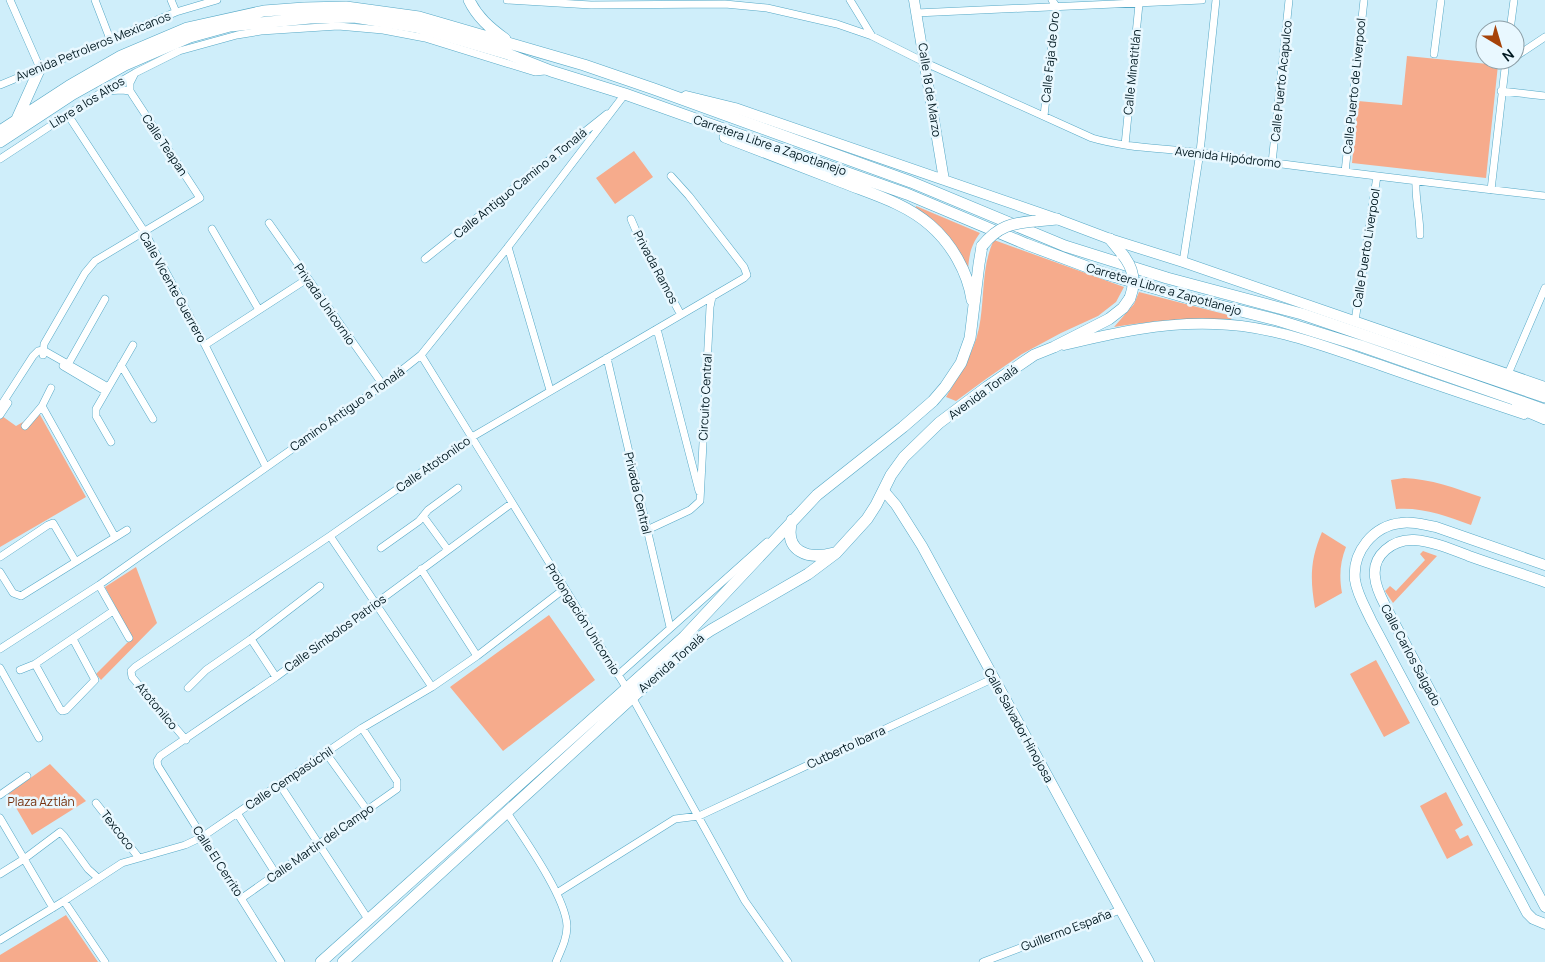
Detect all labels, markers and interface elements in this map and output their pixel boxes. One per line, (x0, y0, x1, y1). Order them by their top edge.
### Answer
street label: Avenida Petroleros Mexicanos (13, 7, 173, 85)
street label: Calle Faja de Oro (1037, 11, 1063, 103)
street label: Calle Puerto de Liverpool (1338, 17, 1370, 155)
street label: Calle Puerto Acapulco (1266, 20, 1296, 142)
north arrow (1475, 20, 1525, 70)
street label: Calle Minatitlán (1119, 28, 1145, 116)
street label: Calle 18 de Marzo (914, 42, 946, 138)
text: N (1498, 45, 1518, 66)
street label: Libre a los Altos (46, 72, 128, 132)
street label: Calle Teapan (138, 111, 192, 179)
street label: Carretera Libre a Zapotlanejo (691, 111, 849, 179)
street label: Calle Antiguo Camino a Tonalá (450, 124, 590, 242)
street label: Avenida Hipódromo (1174, 142, 1282, 172)
street label: Calle Puerto Liverpool (1348, 187, 1384, 309)
street label: Privada Ramos (630, 227, 682, 307)
street label: Calle Vicente Guerrero (136, 229, 210, 345)
street label: Carretera Libre a Zapotlanejo (1084, 259, 1244, 319)
street label: Privada Unicornio (290, 260, 360, 348)
street label: Circuito Central (694, 353, 716, 441)
street label: Avenida Tonalá (945, 361, 1021, 423)
street label: Camino Antiguo a Tonalá (286, 363, 408, 455)
street label: Calle Atotonilco (392, 432, 474, 496)
street label: Privada Central (620, 450, 656, 536)
street label: Prolongación Unicornio (542, 560, 624, 678)
street label: Calle Símbolos Patrios (281, 590, 389, 676)
street label: Calle Carlos Salgado (1377, 601, 1445, 709)
street label: Avenida Tonalá (634, 630, 708, 696)
street label: Calle Salvador Hinojosa (980, 665, 1058, 785)
street label: Atotonilco (132, 679, 182, 733)
street label: Cutberto Ibarra (804, 721, 888, 773)
street label: Calle Cempasúchil (242, 742, 336, 814)
park label: Plaza Aztlán (7, 793, 75, 810)
street label: Calle Martín del Campo (263, 799, 377, 887)
street label: Texcoco (97, 807, 139, 853)
street label: Calle El Cerrito (189, 822, 247, 900)
street label: Guillermo España (1018, 905, 1114, 955)

